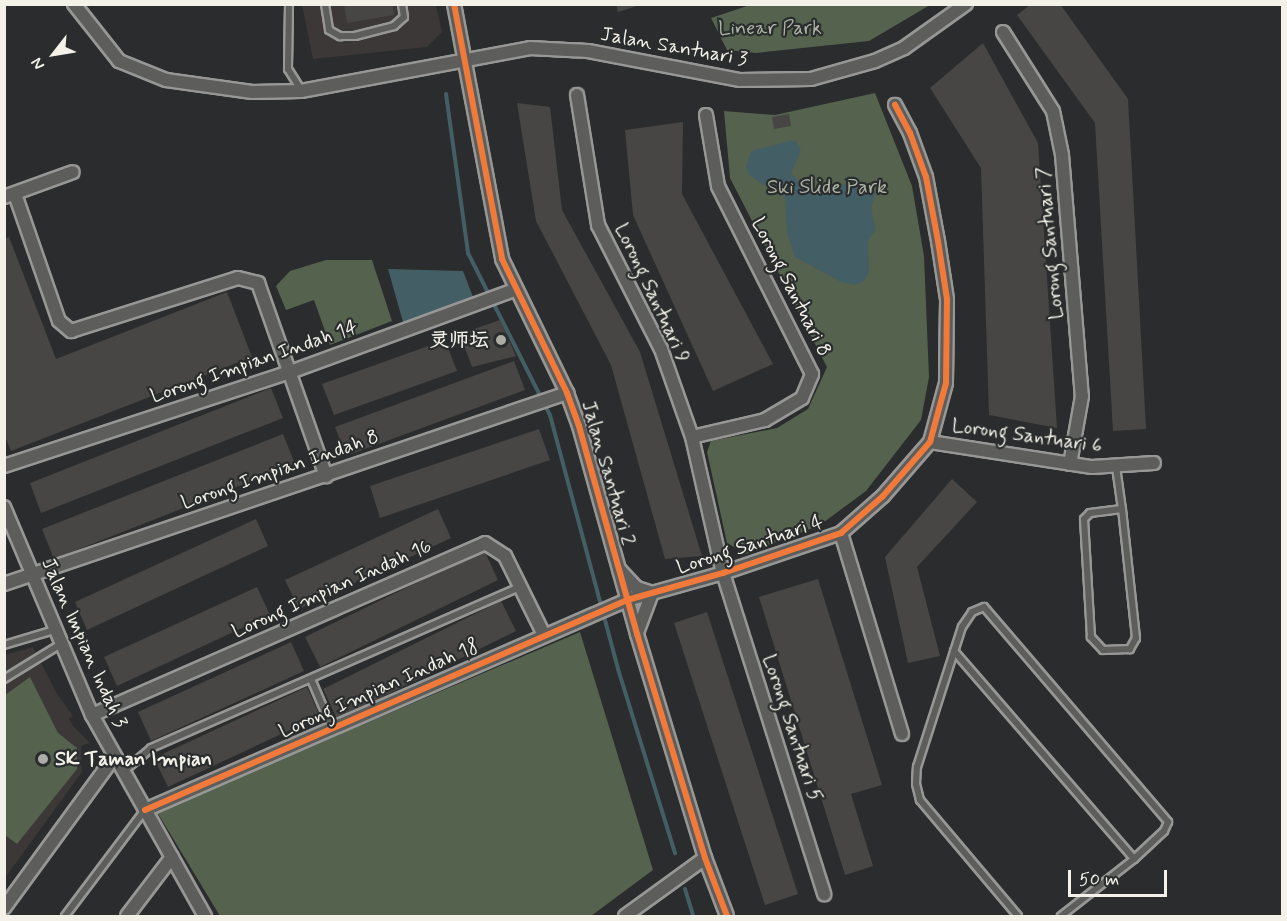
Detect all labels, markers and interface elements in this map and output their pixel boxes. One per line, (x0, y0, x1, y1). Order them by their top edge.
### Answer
park label: Linear Park (718, 16, 822, 40)
street label: Jalan Santuari 3 (600, 22, 748, 72)
north arrow (24, 24, 84, 84)
text: N (26, 54, 50, 74)
street label: Lorong Santuari 7 (1031, 165, 1069, 321)
park label: Ski Slide Park (767, 175, 887, 199)
street label: Lorong Santuari 8 (745, 213, 837, 361)
street label: Lorong Santuari 9 (609, 219, 695, 367)
street label: Lorong Impian Indah 14 (151, 316, 357, 408)
place label: 灵师坛 (429, 328, 489, 352)
marker: 灵师坛 (494, 333, 508, 347)
street label: Jalan Santuari 2 (576, 399, 640, 547)
street label: Lorong Santuari 6 (950, 414, 1104, 458)
street label: Lorong Impian Indah 8 (181, 426, 379, 514)
street label: Lorong Santuari 4 (673, 510, 827, 580)
street label: Lorong Impian Indah 16 (231, 535, 433, 643)
street label: Jalan Impian Indah 3 (34, 549, 134, 737)
street label: Lorong Impian Indah 18 (279, 635, 479, 743)
street label: Lorong Santuari 5 (757, 651, 827, 805)
place label: SK Taman Impian (55, 747, 221, 771)
marker: SK Taman Impian (36, 752, 50, 766)
scale bar (1071, 858, 1170, 896)
text: 50 m (1079, 868, 1119, 892)

